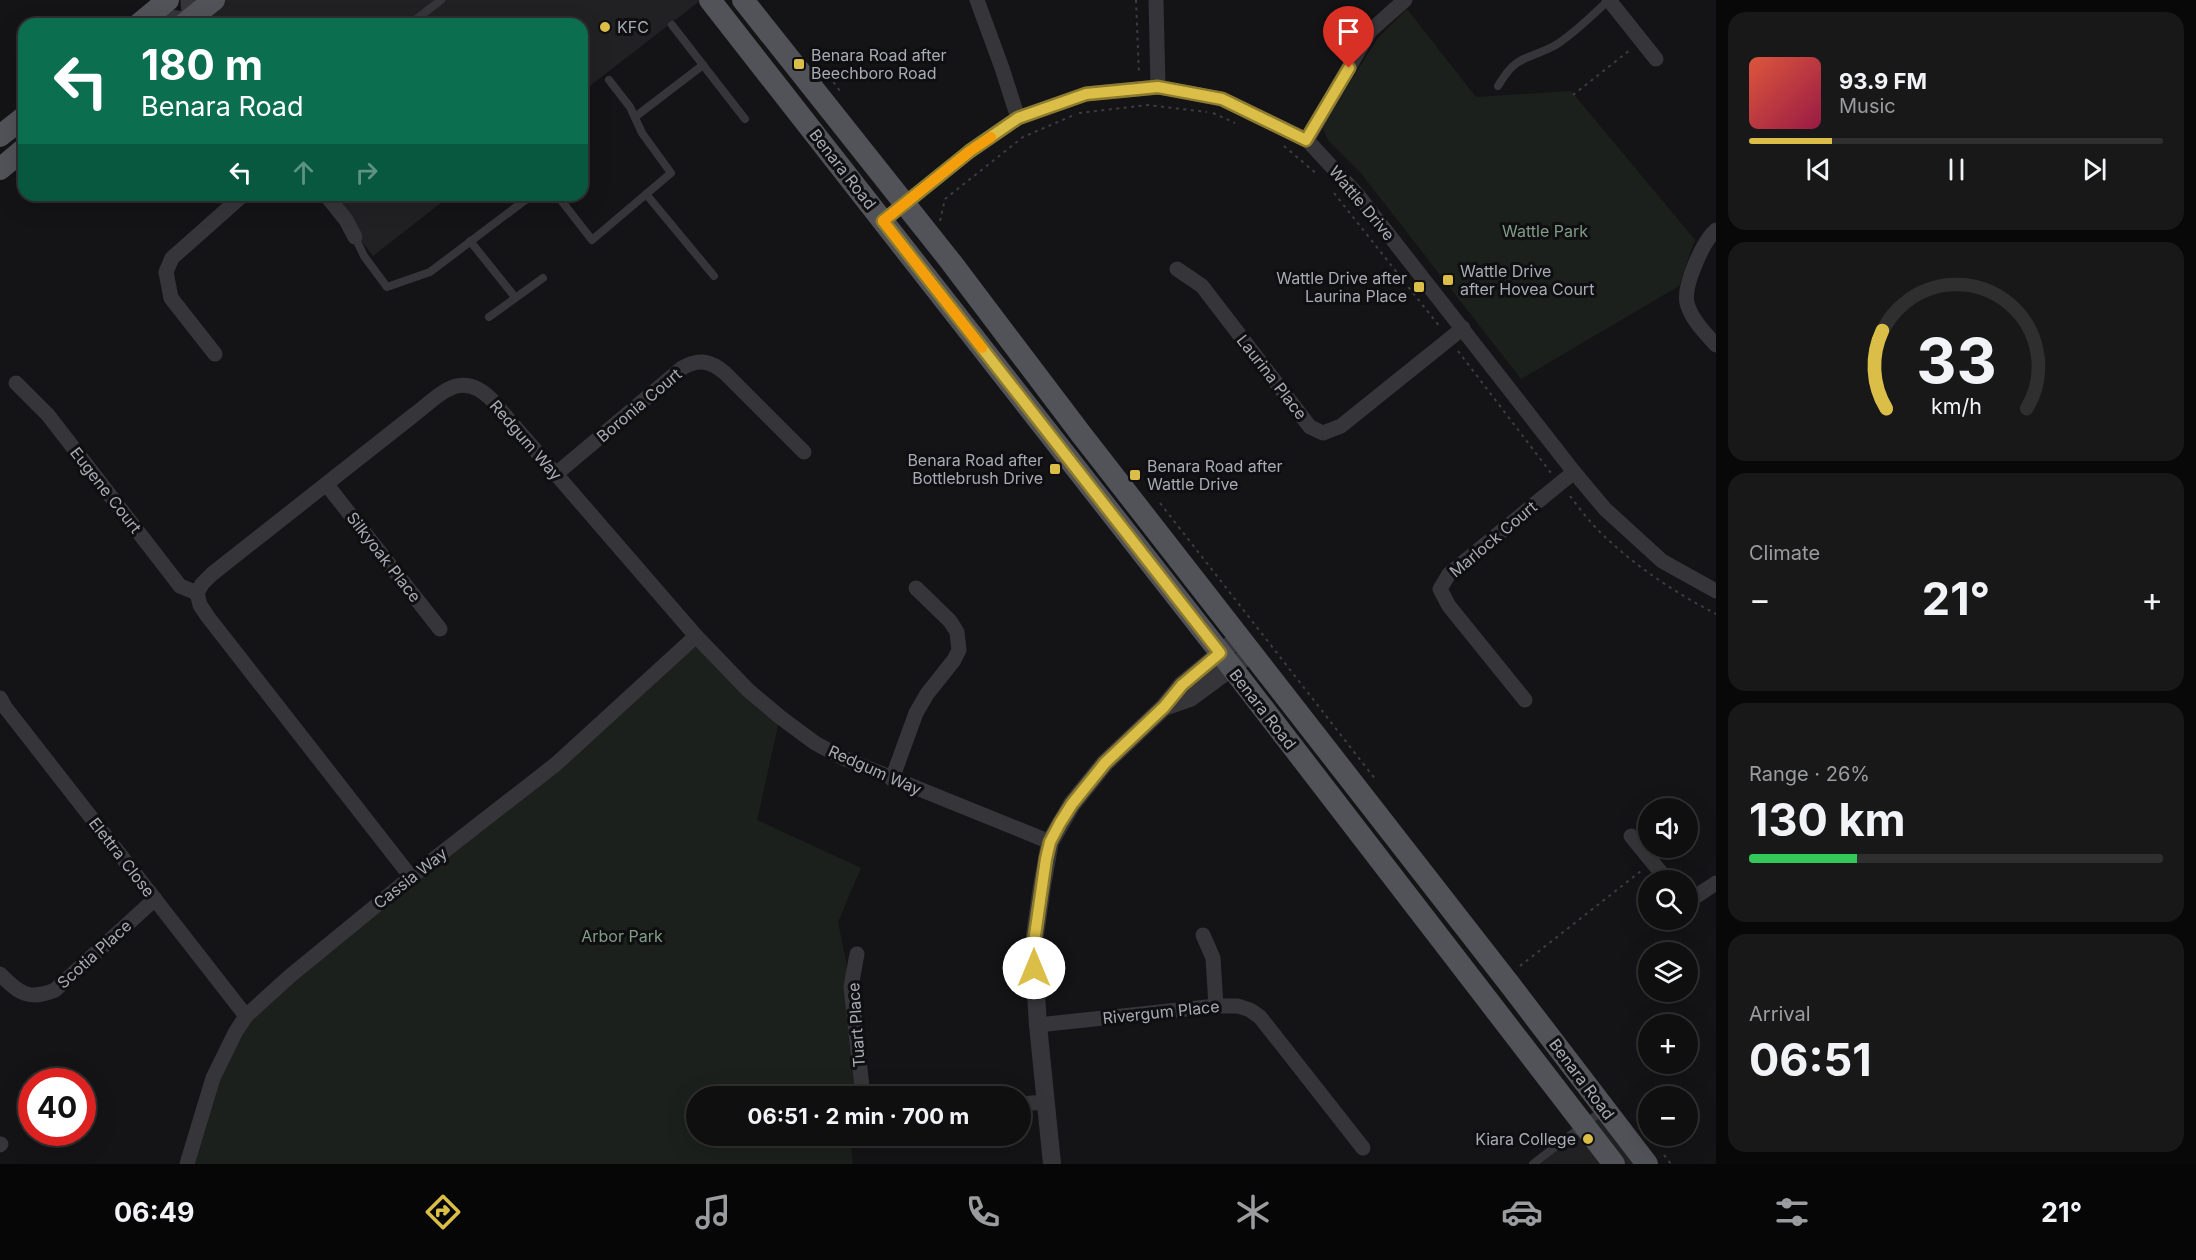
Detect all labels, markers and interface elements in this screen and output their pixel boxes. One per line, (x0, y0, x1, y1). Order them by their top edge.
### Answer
pin (1323, 6, 1374, 68)
icon: arrive (1332, 15, 1365, 48)
place label: KFC (617, 17, 649, 37)
marker: KFC (598, 20, 612, 34)
text: 180 m (141, 39, 263, 90)
icon: left (42, 42, 120, 120)
place label: Benara Road after Beechboro Road (811, 45, 947, 83)
marker: Benara Road after Beechboro Road (792, 57, 806, 71)
text: 93.9 FM (1839, 68, 1927, 94)
text: Benara Road (141, 90, 304, 123)
text: Music (1839, 94, 1896, 118)
street label: Benara Road (805, 125, 881, 213)
icon: previous (1802, 153, 1835, 186)
icon: pause (1940, 153, 1973, 186)
icon: next (2078, 153, 2111, 186)
icon: left (224, 156, 257, 189)
icon: ahead (287, 156, 320, 189)
icon: right (350, 156, 383, 189)
street label: Wattle Drive (1325, 162, 1399, 244)
park label: Wattle Park (1502, 221, 1588, 241)
place label: Wattle Drive after Hovea Court (1460, 261, 1594, 299)
place label: Wattle Drive after Laurina Place (1276, 268, 1407, 306)
marker: Wattle Drive after Hovea Court (1441, 273, 1455, 287)
marker: Wattle Drive after Laurina Place (1412, 280, 1426, 294)
text: 33 (1916, 323, 1996, 398)
street label: Laurina Place (1233, 331, 1311, 423)
street label: Boronia Court (593, 364, 685, 446)
text: km/h (1931, 393, 1981, 419)
street label: Redgum Way (486, 396, 566, 484)
street label: Eugene Court (66, 443, 146, 537)
place label: Benara Road after Bottlebrush Drive (907, 450, 1043, 488)
place label: Benara Road after Wattle Drive (1147, 456, 1283, 494)
marker: Benara Road after Bottlebrush Drive (1048, 462, 1062, 476)
marker: Benara Road after Wattle Drive (1128, 468, 1142, 482)
street label: Marlock Court (1445, 497, 1541, 581)
street label: Silkyoak Place (343, 508, 425, 606)
text: Climate (1749, 541, 1820, 565)
text: 21° (1922, 571, 1990, 626)
text: − (1749, 579, 1771, 619)
text: + (2141, 579, 2163, 619)
street label: Benara Road (1225, 665, 1301, 753)
street label: Redgum Way (825, 741, 925, 799)
text: Range · 26% (1749, 762, 1870, 786)
text: 130 km (1749, 792, 1906, 847)
map controls (1638, 798, 1698, 1146)
button: sound (1638, 798, 1698, 858)
street label: Elettra Close (85, 813, 159, 901)
street label: Cassia Way (369, 843, 451, 913)
button: search (1638, 870, 1698, 930)
street label: Scotia Place (53, 915, 135, 993)
park label: Arbor Park (581, 926, 663, 946)
position arrow (1002, 936, 1066, 1000)
button: layers (1638, 942, 1698, 1002)
street label: Tuart Place (843, 982, 869, 1068)
street label: Rivergum Place (1102, 996, 1220, 1028)
text: Arrival (1749, 1002, 1811, 1026)
button: + (1638, 1014, 1698, 1074)
text: 06:51 (1749, 1032, 1872, 1087)
street label: Benara Road (1545, 1035, 1619, 1123)
speed limit sign: 40 (18, 1068, 96, 1146)
button: − (1638, 1086, 1698, 1146)
text: 06:51 · 2 min · 700 m (748, 1103, 969, 1129)
place label: Kiara College (1475, 1129, 1576, 1149)
marker: Kiara College (1581, 1132, 1595, 1146)
icon: directions (422, 1191, 464, 1233)
icon: music (692, 1191, 734, 1233)
icon: phone (962, 1191, 1004, 1233)
icon: climate (1232, 1191, 1274, 1233)
icon: car (1501, 1191, 1543, 1233)
icon: filters (1771, 1191, 1813, 1233)
text: 06:49 (114, 1196, 194, 1229)
text: 21° (2041, 1196, 2082, 1229)

